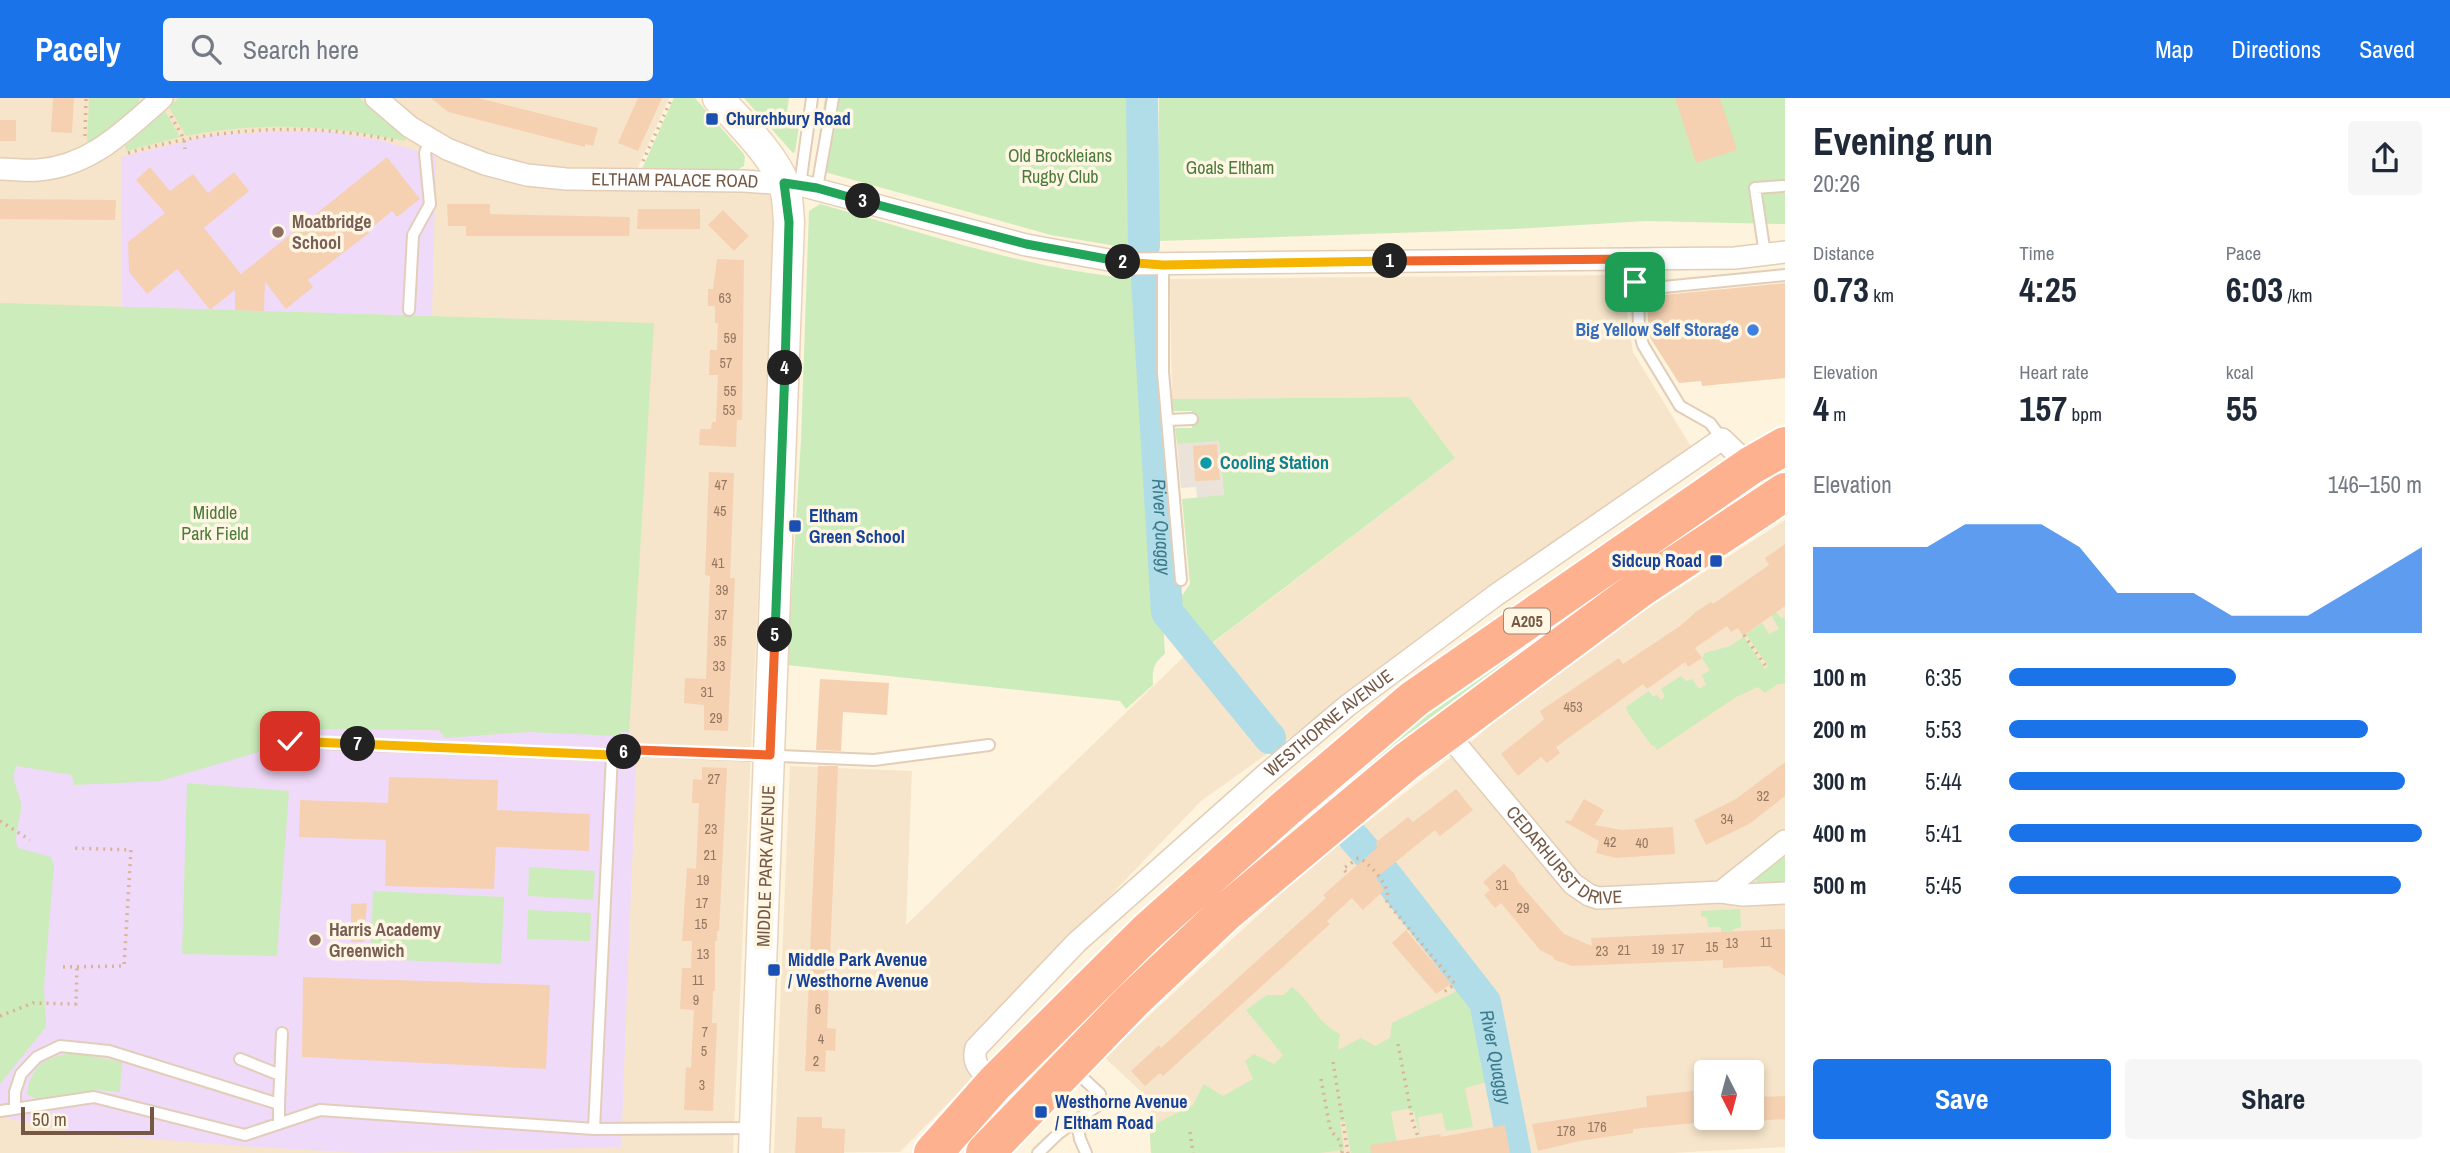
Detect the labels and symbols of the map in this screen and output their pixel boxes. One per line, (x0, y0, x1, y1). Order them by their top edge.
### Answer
place label: Churchbury Road (726, 106, 851, 131)
marker: Churchbury Road (704, 111, 720, 127)
park label: Old Brockleians Rugby Club (1008, 143, 1112, 189)
park label: Goals Eltham (1186, 155, 1274, 180)
street label: ELTHAM PALACE ROAD (591, 166, 759, 194)
pin: 3 (846, 184, 880, 218)
place label: Moatbridge School (292, 209, 372, 255)
marker: Moatbridge School (270, 224, 286, 240)
pin: 2 (1106, 244, 1140, 280)
pin: 1 (1372, 244, 1408, 278)
pin (1605, 252, 1665, 312)
house number: 63 (719, 289, 731, 307)
place label: Big Yellow Self Storage (1575, 317, 1739, 342)
marker: Big Yellow Self Storage (1745, 322, 1761, 338)
house number: 59 (724, 329, 736, 347)
pin: 4 (768, 350, 802, 386)
house number: 57 (720, 354, 732, 372)
house number: 55 (724, 382, 736, 400)
house number: 53 (723, 401, 735, 419)
place label: Cooling Station (1220, 450, 1329, 475)
marker: Cooling Station (1198, 455, 1214, 471)
house number: 47 (715, 476, 727, 494)
water label: River Quaggy (1146, 478, 1178, 577)
park label: Middle Park Field (181, 500, 249, 546)
house number: 45 (714, 502, 726, 520)
place label: Eltham Green School (809, 503, 905, 549)
marker: Eltham Green School (787, 518, 803, 534)
place label: Sidcup Road (1612, 548, 1702, 573)
marker: Sidcup Road (1708, 553, 1724, 569)
house number: 41 (712, 554, 725, 572)
house number: 39 (716, 581, 728, 599)
house number: 37 (715, 606, 727, 624)
road number: A205 (1504, 608, 1550, 634)
pin: 5 (758, 618, 792, 652)
house number: 35 (714, 632, 726, 650)
house number: 33 (713, 657, 725, 675)
street label: WESTHORNE AVENUE (1259, 663, 1398, 782)
house number: 31 (701, 683, 714, 701)
house number: 453 (1563, 698, 1583, 716)
house number: 29 (710, 709, 722, 727)
pin (260, 711, 320, 771)
pin: 7 (340, 726, 376, 762)
pin: 6 (606, 734, 642, 770)
house number: 27 (708, 770, 720, 788)
street label: MIDDLE PARK AVENUE (750, 785, 781, 947)
house number: 32 (1757, 787, 1769, 805)
street label: CEDARHURST DRIVE (1501, 800, 1623, 910)
house number: 34 (1721, 810, 1734, 828)
house number: 23 (705, 820, 717, 838)
house number: 42 (1604, 833, 1616, 851)
house number: 40 (1636, 834, 1648, 852)
house number: 21 (704, 846, 717, 864)
house number: 19 (697, 871, 709, 889)
house number: 31 (1496, 876, 1509, 894)
house number: 17 (696, 894, 708, 912)
house number: 29 (1517, 899, 1529, 917)
house number: 15 (695, 915, 707, 933)
place label: Harris Academy Greenwich (329, 917, 442, 963)
marker: Harris Academy Greenwich (307, 932, 323, 948)
house number: 11 (1760, 933, 1773, 951)
house number: 13 (1726, 934, 1738, 952)
house number: 15 (1706, 938, 1718, 956)
house number: 19 (1652, 940, 1664, 958)
house number: 17 (1672, 940, 1684, 958)
house number: 21 (1618, 941, 1631, 959)
house number: 23 (1596, 942, 1608, 960)
house number: 13 (697, 945, 709, 963)
place label: Middle Park Avenue / Westhorne Avenue (788, 947, 929, 993)
marker: Middle Park Avenue / Westhorne Avenue (766, 962, 782, 978)
house number: 11 (692, 971, 705, 989)
house number: 9 (693, 991, 699, 1009)
house number: 6 (815, 1000, 821, 1018)
water label: River Quaggy (1474, 1007, 1518, 1108)
house number: 7 (702, 1023, 708, 1041)
house number: 4 (818, 1030, 825, 1048)
house number: 5 (701, 1042, 707, 1060)
house number: 2 (813, 1052, 819, 1070)
north arrow (1694, 1060, 1764, 1130)
house number: 3 (699, 1076, 705, 1094)
place label: Westhorne Avenue / Eltham Road (1055, 1089, 1187, 1135)
scale bar (21, 1104, 154, 1136)
marker: Westhorne Avenue / Eltham Road (1033, 1104, 1049, 1120)
house number: 176 (1587, 1118, 1607, 1136)
house number: 178 (1556, 1122, 1576, 1140)

